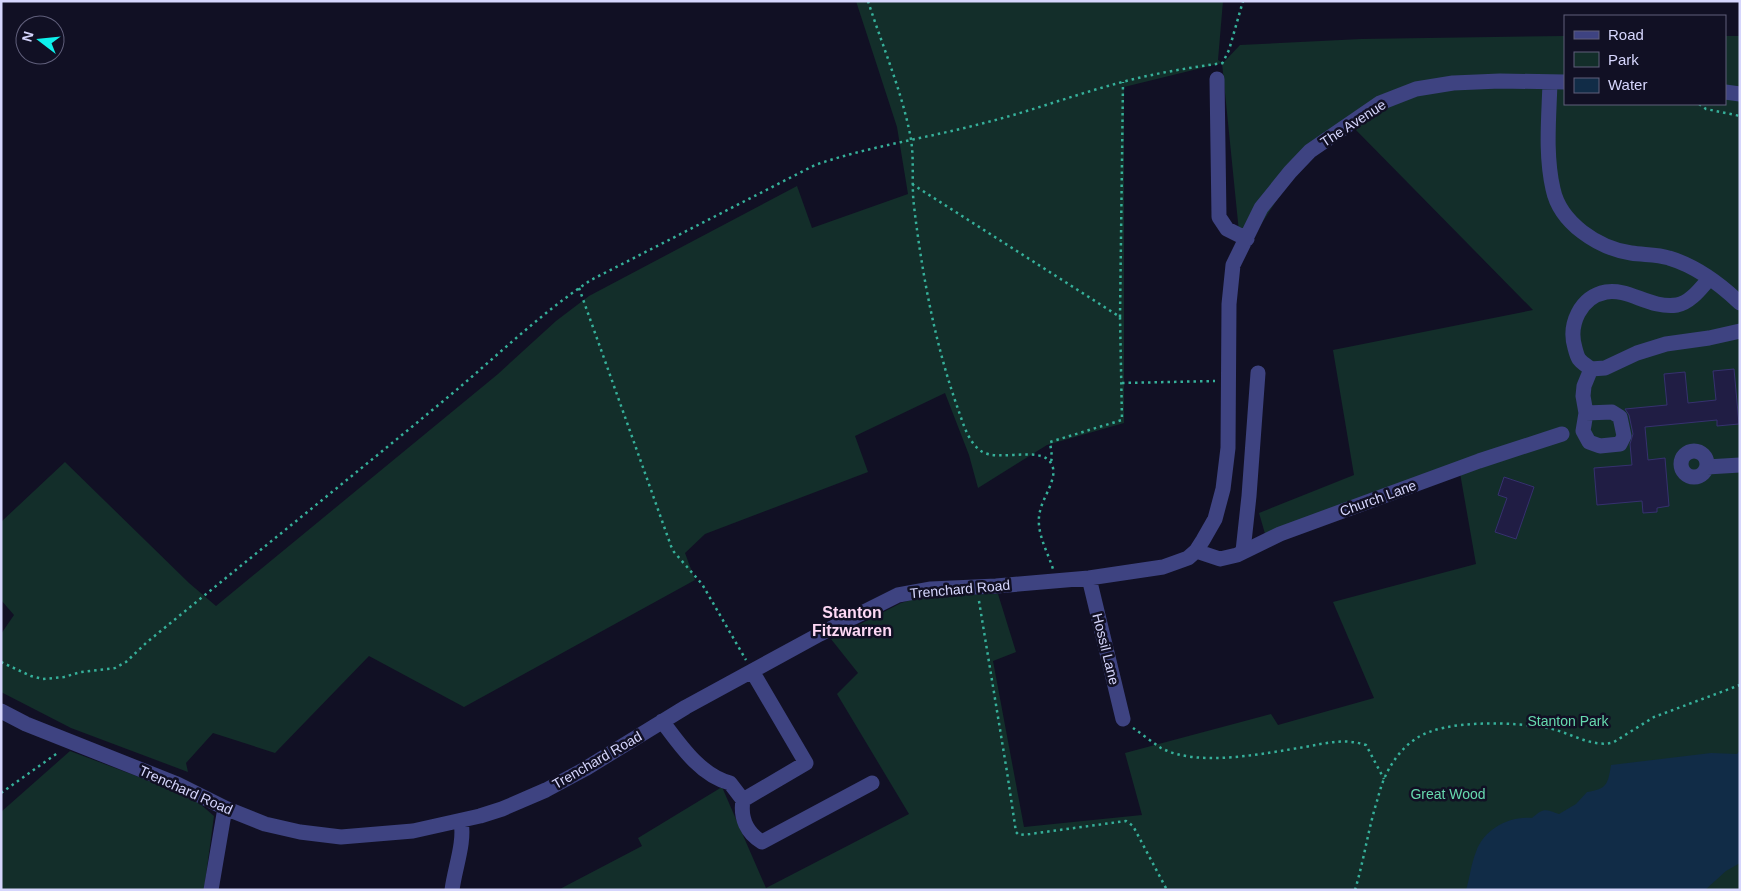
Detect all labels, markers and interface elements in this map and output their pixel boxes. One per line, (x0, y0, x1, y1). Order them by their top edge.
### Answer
north arrow (15, 15, 65, 65)
legend (1564, 15, 1726, 105)
text: Road (1608, 26, 1644, 43)
text: N (18, 29, 37, 43)
text: Park (1608, 51, 1639, 68)
text: Water (1608, 76, 1647, 93)
street label: The Avenue (1317, 96, 1389, 150)
street label: Church Lane (1338, 477, 1419, 519)
street label: Trenchard Road (909, 577, 1011, 601)
district label: Stanton Fitzwarren (812, 604, 892, 639)
street label: Hossil Lane (1089, 612, 1123, 687)
park label: Stanton Park (1528, 713, 1609, 729)
street label: Trenchard Road (549, 728, 645, 792)
street label: Trenchard Road (137, 762, 235, 818)
park label: Great Wood (1410, 786, 1486, 802)

